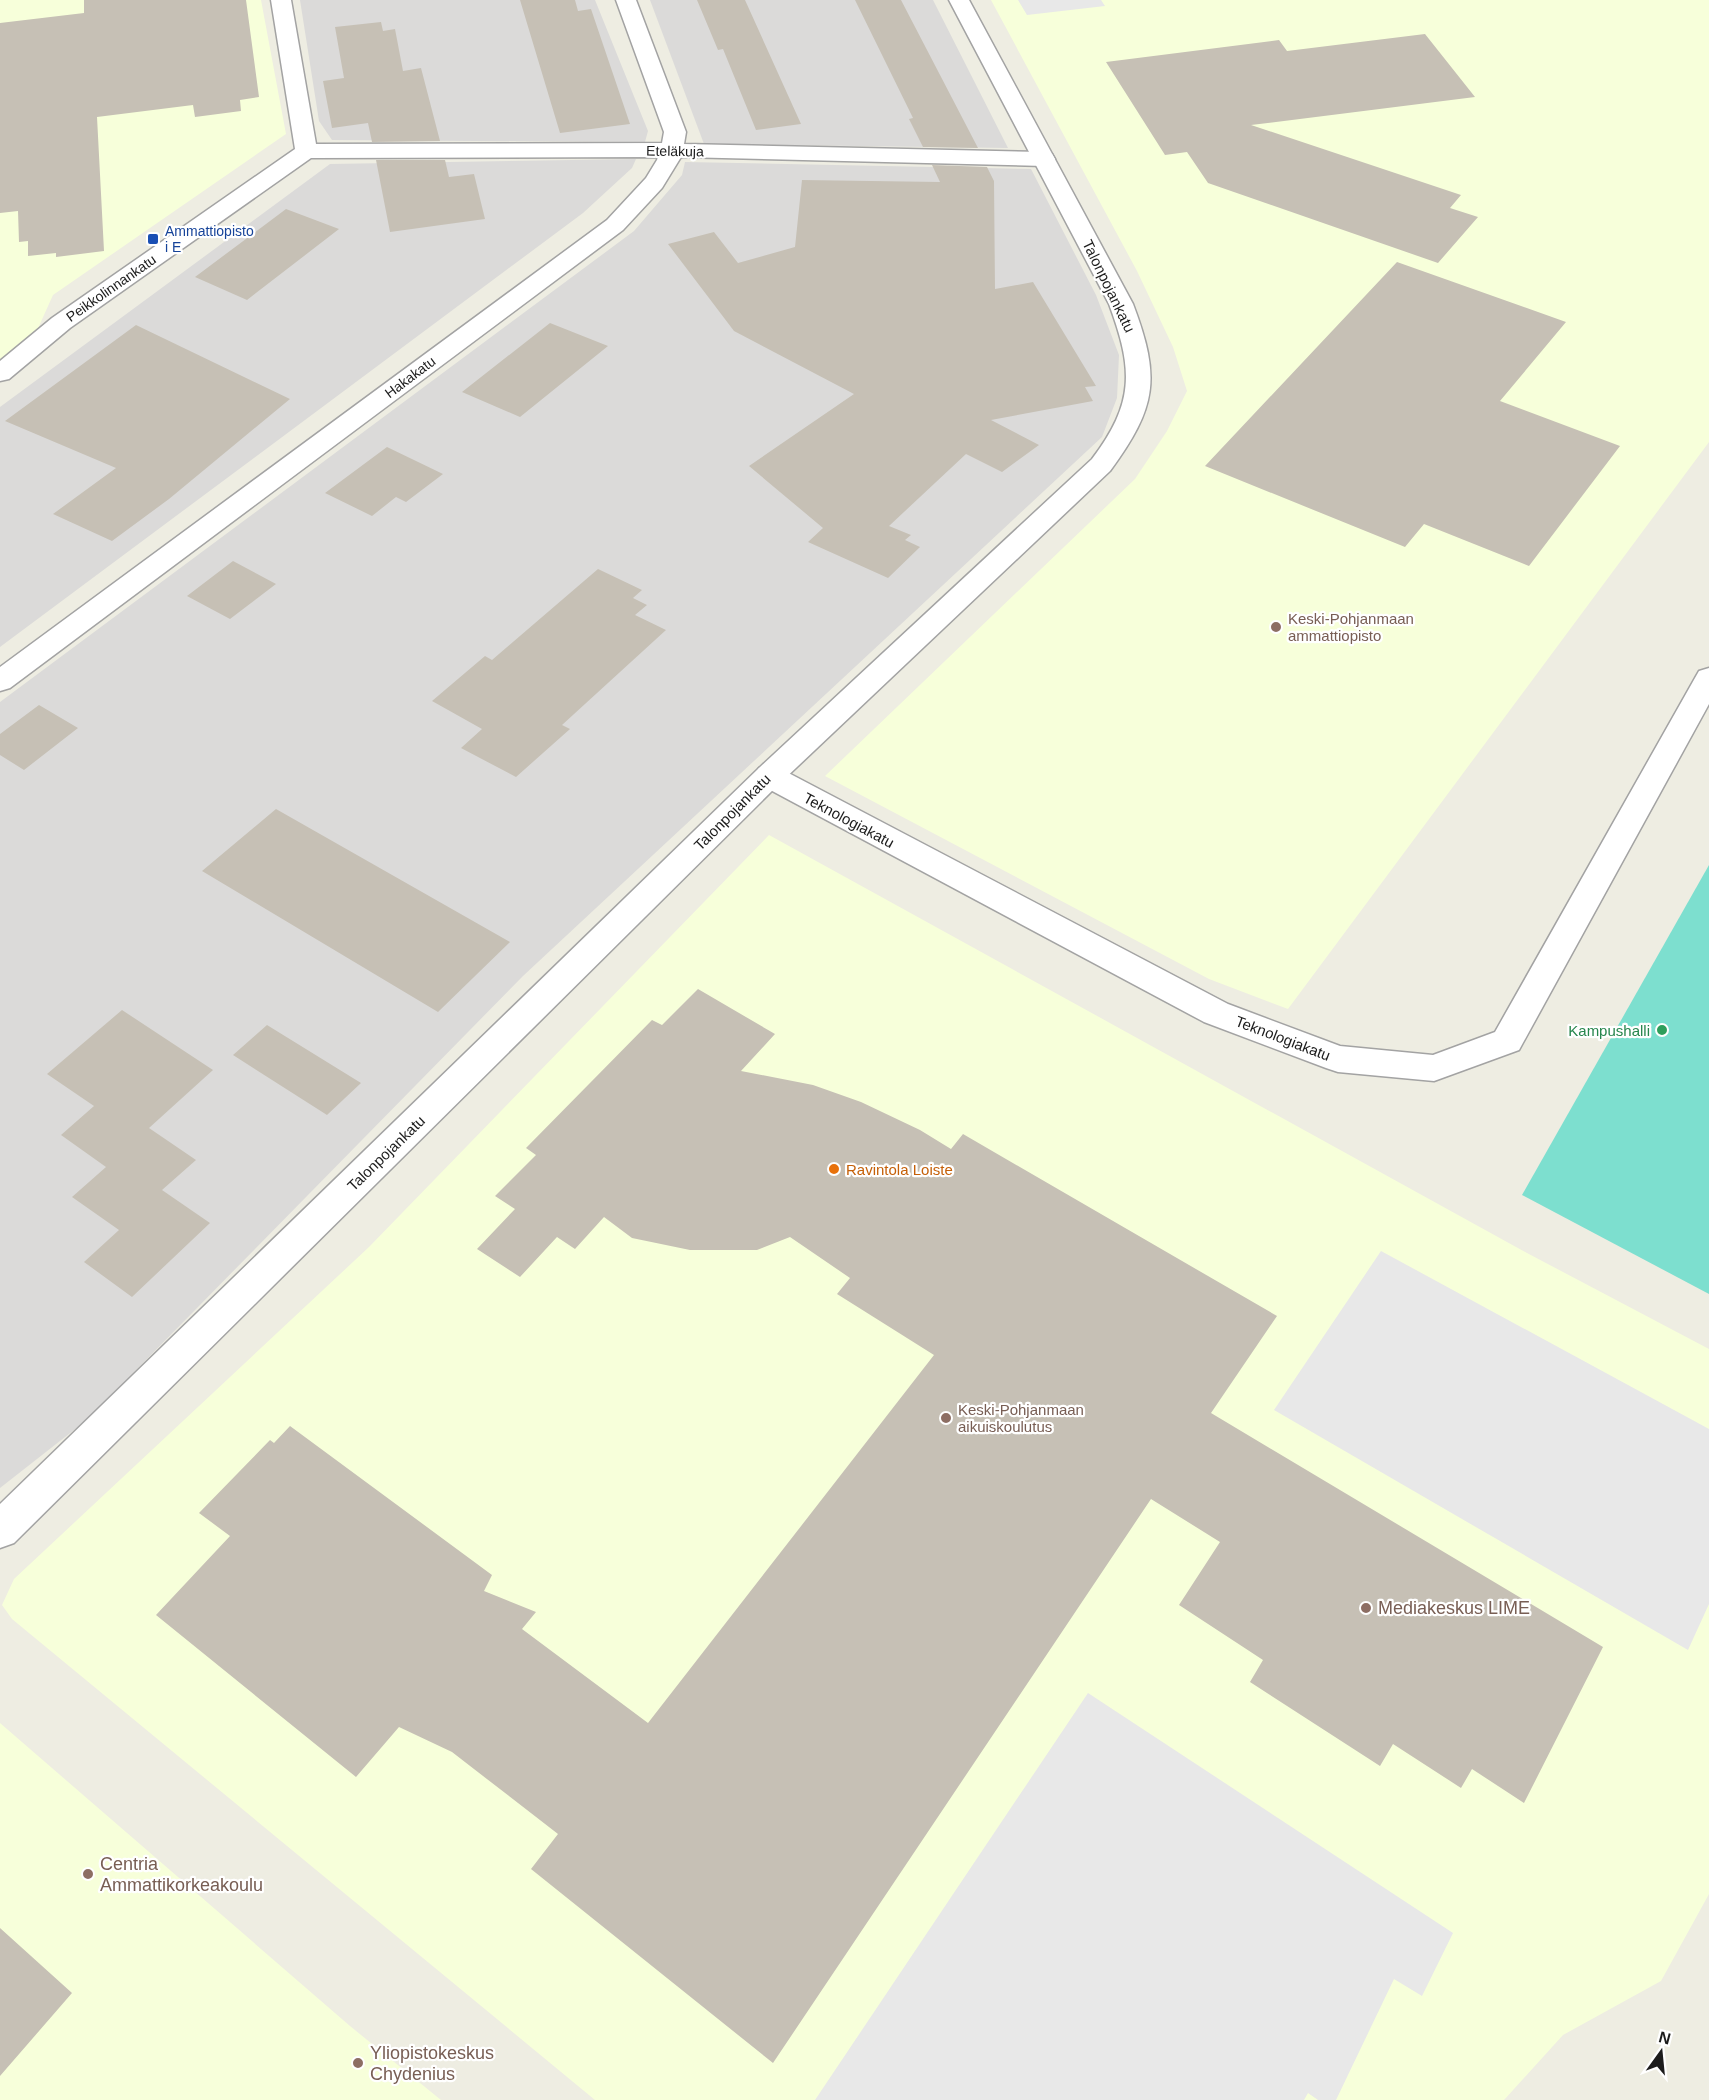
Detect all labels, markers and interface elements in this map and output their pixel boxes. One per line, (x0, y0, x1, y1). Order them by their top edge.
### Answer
street label: Eteläkuja (646, 142, 704, 160)
place label: Ammattiopisto i E (165, 223, 254, 255)
marker: Ammattiopisto i E (146, 232, 160, 246)
street label: Talonpojankatu (1079, 237, 1139, 335)
street label: Peikkolinnankatu (63, 251, 159, 325)
street label: Hakakatu (382, 353, 438, 401)
place label: Keski-Pohjanmaan ammattiopisto (1288, 610, 1414, 644)
marker: Keski-Pohjanmaan ammattiopisto (1269, 620, 1283, 634)
street label: Talonpojankatu (690, 770, 774, 854)
street label: Teknologiakatu (801, 789, 897, 851)
street label: Teknologiakatu (1233, 1012, 1333, 1064)
place label: Kampushalli (1568, 1022, 1650, 1039)
marker: Kampushalli (1655, 1023, 1669, 1037)
street label: Talonpojankatu (344, 1112, 428, 1194)
place label: Ravintola Loiste (846, 1161, 953, 1178)
marker: Ravintola Loiste (827, 1162, 841, 1176)
place label: Keski-Pohjanmaan aikuiskoulutus (958, 1401, 1084, 1435)
marker: Keski-Pohjanmaan aikuiskoulutus (939, 1411, 953, 1425)
place label: Mediakeskus LIME (1378, 1598, 1530, 1618)
marker: Mediakeskus LIME (1359, 1601, 1373, 1615)
place label: Centria Ammattikorkeakoulu (100, 1854, 263, 1895)
marker: Centria Ammattikorkeakoulu (81, 1867, 95, 1881)
north arrow (1631, 2022, 1691, 2082)
text: N (1657, 2028, 1673, 2048)
place label: Yliopistokeskus Chydenius (370, 2043, 494, 2084)
marker: Yliopistokeskus Chydenius (351, 2056, 365, 2070)

